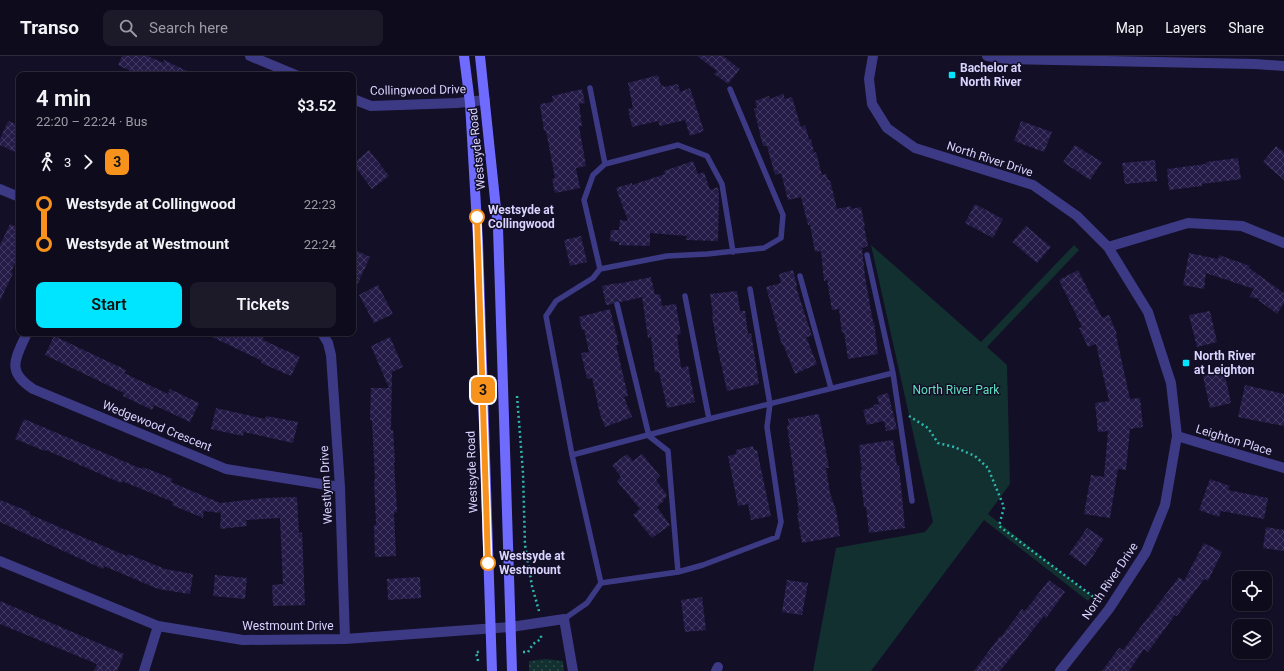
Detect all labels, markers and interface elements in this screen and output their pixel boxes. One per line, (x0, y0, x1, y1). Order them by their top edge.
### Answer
search box (103, 10, 383, 46)
text: Transo (20, 16, 79, 39)
icon: search (117, 17, 139, 39)
text: Search here (149, 19, 228, 37)
text: Map (1116, 20, 1143, 36)
text: Layers (1165, 20, 1206, 36)
text: Share (1228, 20, 1264, 36)
place label: Bachelor at North River (960, 61, 1022, 89)
marker: Bachelor at North River (947, 70, 957, 80)
street label: Collingwood Drive (370, 82, 466, 98)
text: 4 min (36, 86, 91, 111)
text: $3.52 (297, 97, 336, 115)
street label: Westsyde Road (466, 107, 488, 191)
text: 22:20 – 22:24 · Bus (36, 114, 148, 129)
street label: North River Drive (945, 138, 1035, 180)
icon: walk (36, 151, 58, 173)
icon: forward (77, 151, 99, 173)
text: 3 (113, 154, 121, 170)
text: 3 (64, 155, 71, 170)
text: Westsyde at Collingwood (66, 195, 236, 213)
text: 22:23 (304, 197, 336, 212)
place label: Westsyde at Collingwood (488, 203, 555, 231)
marker: Westsyde at Collingwood (469, 209, 485, 225)
text: Westsyde at Westmount (66, 235, 229, 253)
text: 22:24 (304, 237, 336, 252)
button: Start (36, 282, 182, 328)
button: Tickets (190, 282, 336, 328)
place label: North River at Leighton (1194, 349, 1256, 377)
marker: North River at Leighton (1181, 358, 1191, 368)
line badge: 3 (470, 377, 496, 403)
text: 3 (479, 382, 487, 398)
park label: North River Park (913, 383, 1000, 397)
street label: Wedgewood Crescent (100, 398, 214, 454)
street label: Leighton Place (1194, 422, 1274, 458)
street label: Westsyde Road (464, 431, 480, 513)
street label: Westlynn Drive (317, 445, 335, 525)
street label: North River Drive (1079, 540, 1141, 622)
place label: Westsyde at Westmount (499, 549, 565, 577)
marker: Westsyde at Westmount (480, 555, 496, 571)
map controls (1232, 571, 1272, 659)
button: locate (1232, 571, 1272, 611)
street label: Westmount Drive (242, 619, 334, 633)
button: layers (1232, 619, 1272, 659)

